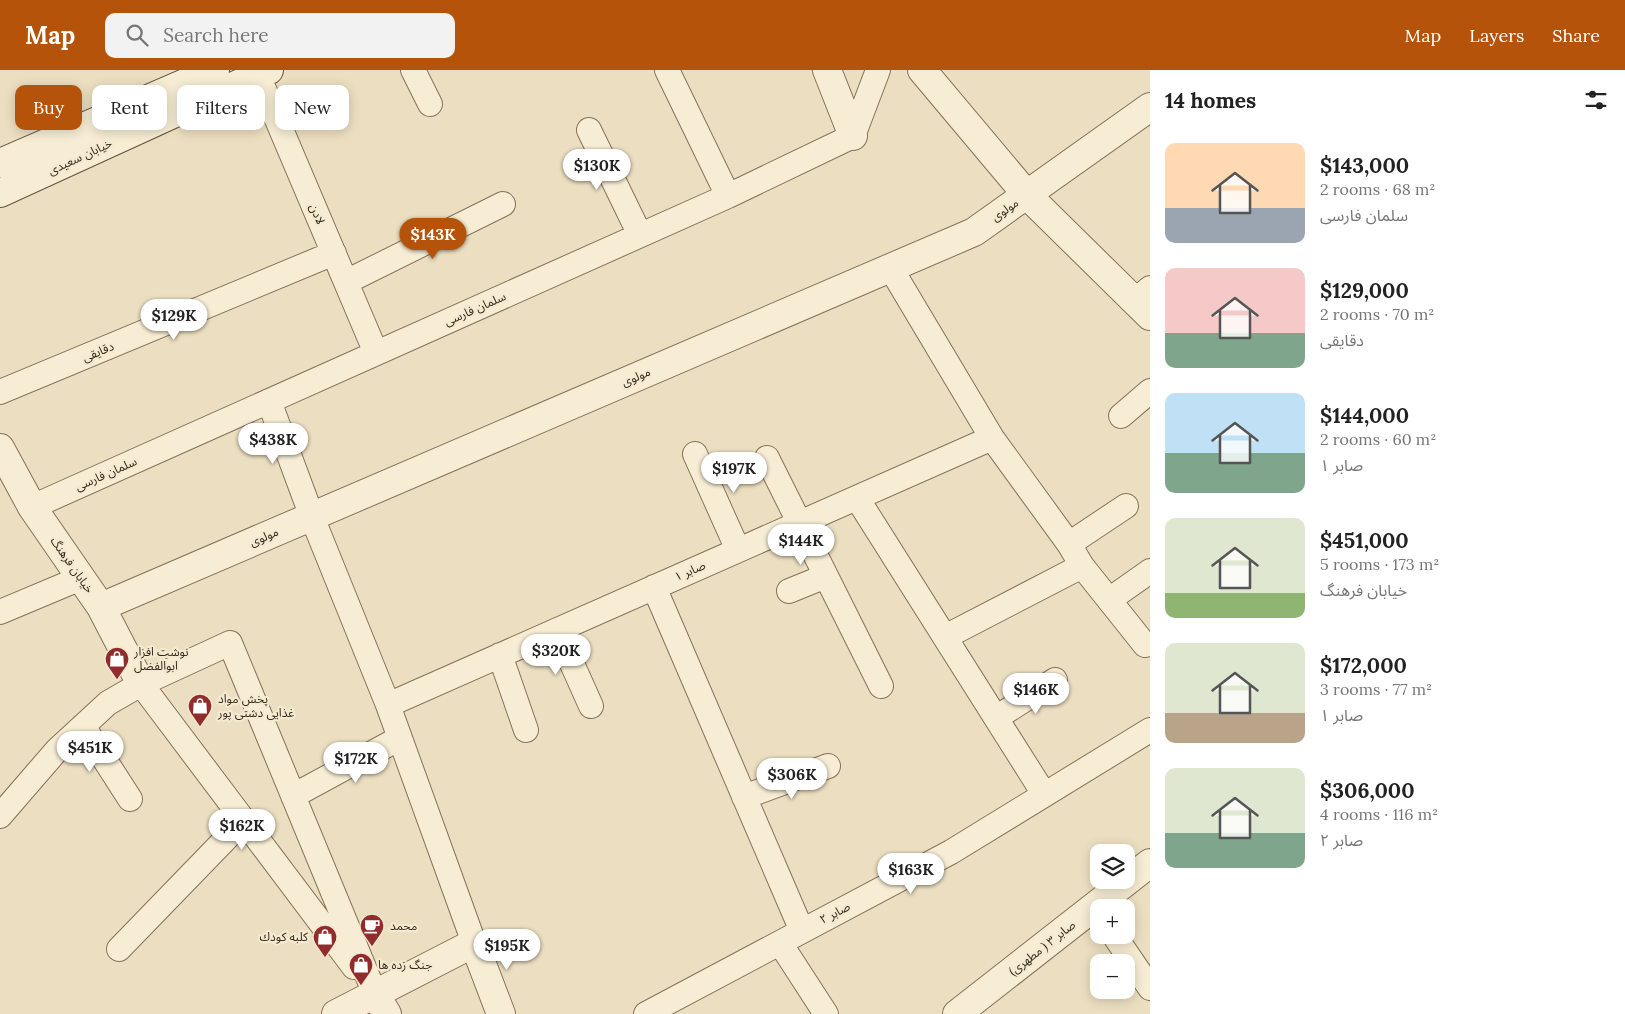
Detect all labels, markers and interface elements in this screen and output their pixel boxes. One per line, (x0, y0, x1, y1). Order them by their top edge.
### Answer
search box (105, 13, 455, 58)
text: Map (25, 20, 75, 51)
icon: search (123, 21, 151, 49)
text: Search here (163, 23, 269, 47)
text: Map (1405, 24, 1441, 47)
text: Layers (1469, 24, 1524, 47)
text: Share (1552, 24, 1600, 47)
chip: Buy (15, 85, 82, 130)
chip: Rent (92, 85, 167, 130)
chip: Filters (177, 85, 265, 130)
chip: New (275, 85, 349, 130)
icon: filters (1582, 86, 1610, 114)
text: 14 homes (1165, 87, 1256, 114)
street label: خیابان سعیدی (45, 135, 114, 178)
pin: $130K (562, 148, 632, 191)
text: $143,000 (1320, 152, 1409, 179)
text: $130K (574, 155, 620, 175)
icon: home (1205, 163, 1265, 223)
text: 2 rooms · 68 m² (1320, 179, 1435, 199)
street label: مولوی (988, 195, 1021, 224)
street label: لادن (306, 201, 328, 226)
text: سلمان فارسی (1320, 205, 1408, 225)
pin: $143K (398, 218, 468, 260)
text: $143K (410, 224, 456, 244)
text: $129,000 (1320, 277, 1409, 304)
street label: سلمان فارسی (442, 288, 508, 329)
icon: home (1205, 288, 1265, 348)
pin: $129K (139, 298, 209, 341)
text: 2 rooms · 70 m² (1320, 304, 1434, 324)
text: $129K (151, 305, 197, 325)
text: دقایقی (1320, 330, 1364, 350)
street label: دقایقی (80, 338, 116, 365)
street label: مولوی (619, 364, 652, 389)
text: $144,000 (1320, 402, 1409, 429)
icon: home (1205, 413, 1265, 473)
pin: $438K (238, 422, 308, 465)
text: $438K (249, 429, 297, 449)
text: 2 rooms · 60 m² (1320, 429, 1436, 449)
pin: $197K (699, 452, 769, 494)
street label: سلمان فارسی (73, 453, 139, 494)
text: صابر ۱ (1320, 455, 1363, 475)
text: $197K (712, 458, 756, 478)
street label: مولوی (247, 524, 280, 549)
pin: $144K (766, 524, 836, 566)
text: $451,000 (1320, 527, 1409, 554)
text: $144K (779, 530, 823, 550)
street label: خیابان فرهنگ (47, 534, 97, 596)
icon: home (1205, 538, 1265, 598)
text: 5 rooms · 173 m² (1320, 554, 1439, 574)
street label: صابر ۱ (672, 557, 708, 584)
text: خیابان فرهنگ (1320, 580, 1407, 600)
pin: $320K (521, 634, 591, 676)
text: $320K (532, 640, 580, 660)
place label: نوشت افزار ابوالفضل (133, 644, 189, 673)
shop icon: نوشت افزار ابوالفضل (104, 646, 130, 680)
text: $172,000 (1320, 652, 1407, 679)
icon: home (1205, 663, 1265, 723)
pin: $146K (1001, 672, 1071, 715)
text: $146K (1013, 679, 1059, 699)
text: 3 rooms · 77 m² (1320, 679, 1432, 699)
place label: پخش مواد غذایی دشتی پور (217, 691, 294, 721)
shop icon: پخش مواد غذایی دشتی پور (187, 693, 213, 727)
text: صابر ۱ (1320, 705, 1363, 725)
pin: $451K (55, 730, 125, 773)
text: $451K (68, 737, 112, 757)
pin: $172K (321, 742, 391, 784)
text: $172K (334, 748, 378, 768)
pin: $306K (757, 758, 827, 800)
text: $306K (767, 764, 817, 784)
text: $306,000 (1320, 777, 1415, 804)
icon: home (1205, 788, 1265, 848)
text: 4 rooms · 116 m² (1320, 804, 1438, 824)
pin: $162K (207, 808, 277, 851)
text: $162K (219, 815, 265, 835)
text: صابر ۲ (1320, 830, 1363, 850)
map controls (1090, 844, 1135, 999)
button: layers (1090, 844, 1135, 889)
pin: $163K (876, 852, 946, 895)
text: $163K (888, 859, 934, 879)
street label: صابر ۲ (817, 898, 853, 927)
button: + (1090, 899, 1135, 944)
cafe icon: محمد (359, 913, 385, 947)
street label: صابر ۳ ( مطهری) (1005, 917, 1079, 979)
place label: محمد (390, 918, 417, 933)
shop icon: كلبه كودك (312, 924, 338, 958)
pin: $195K (472, 928, 542, 971)
place label: كلبه كودك (259, 929, 309, 944)
text: $195K (484, 935, 530, 955)
shop icon: جنگ زده ها (348, 952, 374, 986)
button: − (1090, 954, 1135, 999)
place label: جنگ زده ها (378, 957, 432, 972)

